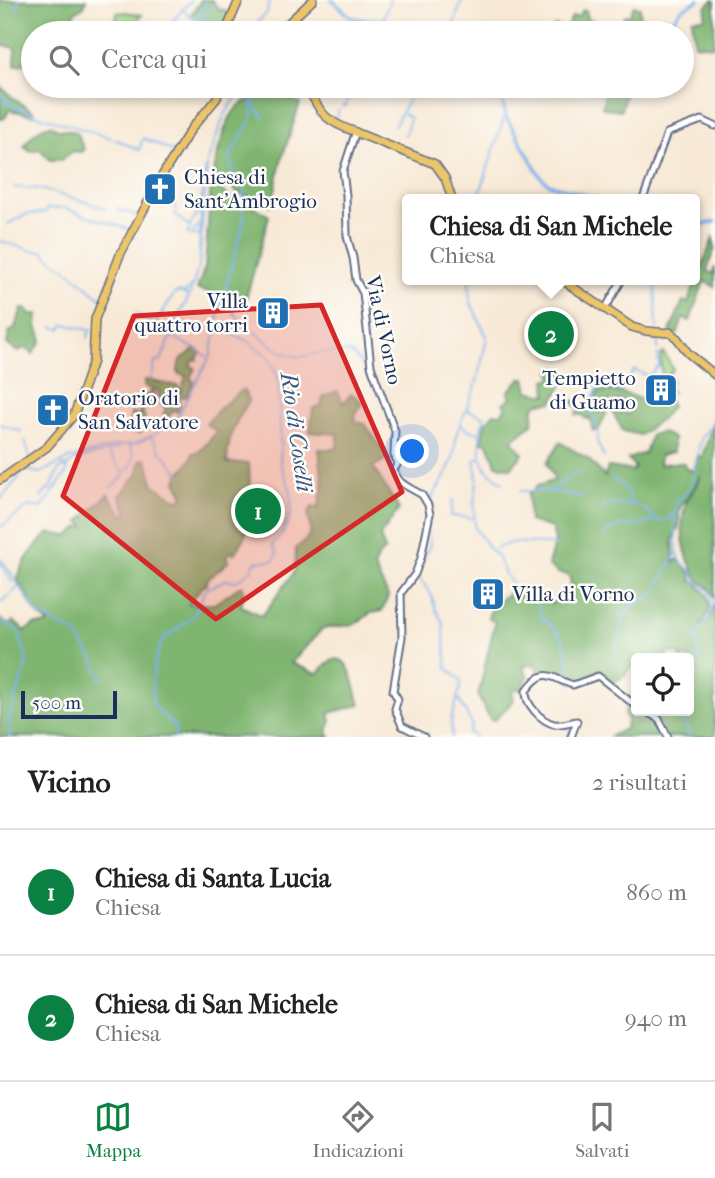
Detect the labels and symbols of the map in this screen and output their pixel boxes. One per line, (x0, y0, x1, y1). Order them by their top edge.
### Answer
place label: Chiesa di Sant'Ambrogio (184, 165, 317, 213)
church icon: Chiesa di Sant'Ambrogio (141, 170, 179, 208)
street label: Via di Vorno (361, 272, 407, 387)
place label: Villa quattro torri (135, 289, 248, 337)
building icon: Villa quattro torri (254, 294, 292, 332)
pin: 2 (528, 308, 574, 360)
place label: Tempietto di Guamo (542, 366, 636, 414)
water label: Rio di Coselli (274, 369, 318, 495)
building icon: Tempietto di Guamo (642, 371, 680, 409)
place label: Oratorio di San Salvatore (78, 386, 199, 434)
church icon: Oratorio di San Salvatore (34, 391, 72, 429)
your location (395, 434, 429, 468)
pin: 1 (235, 485, 281, 537)
building icon: Villa di Vorno (469, 575, 507, 613)
place label: Villa di Vorno (511, 582, 634, 606)
scale bar (21, 688, 117, 720)

